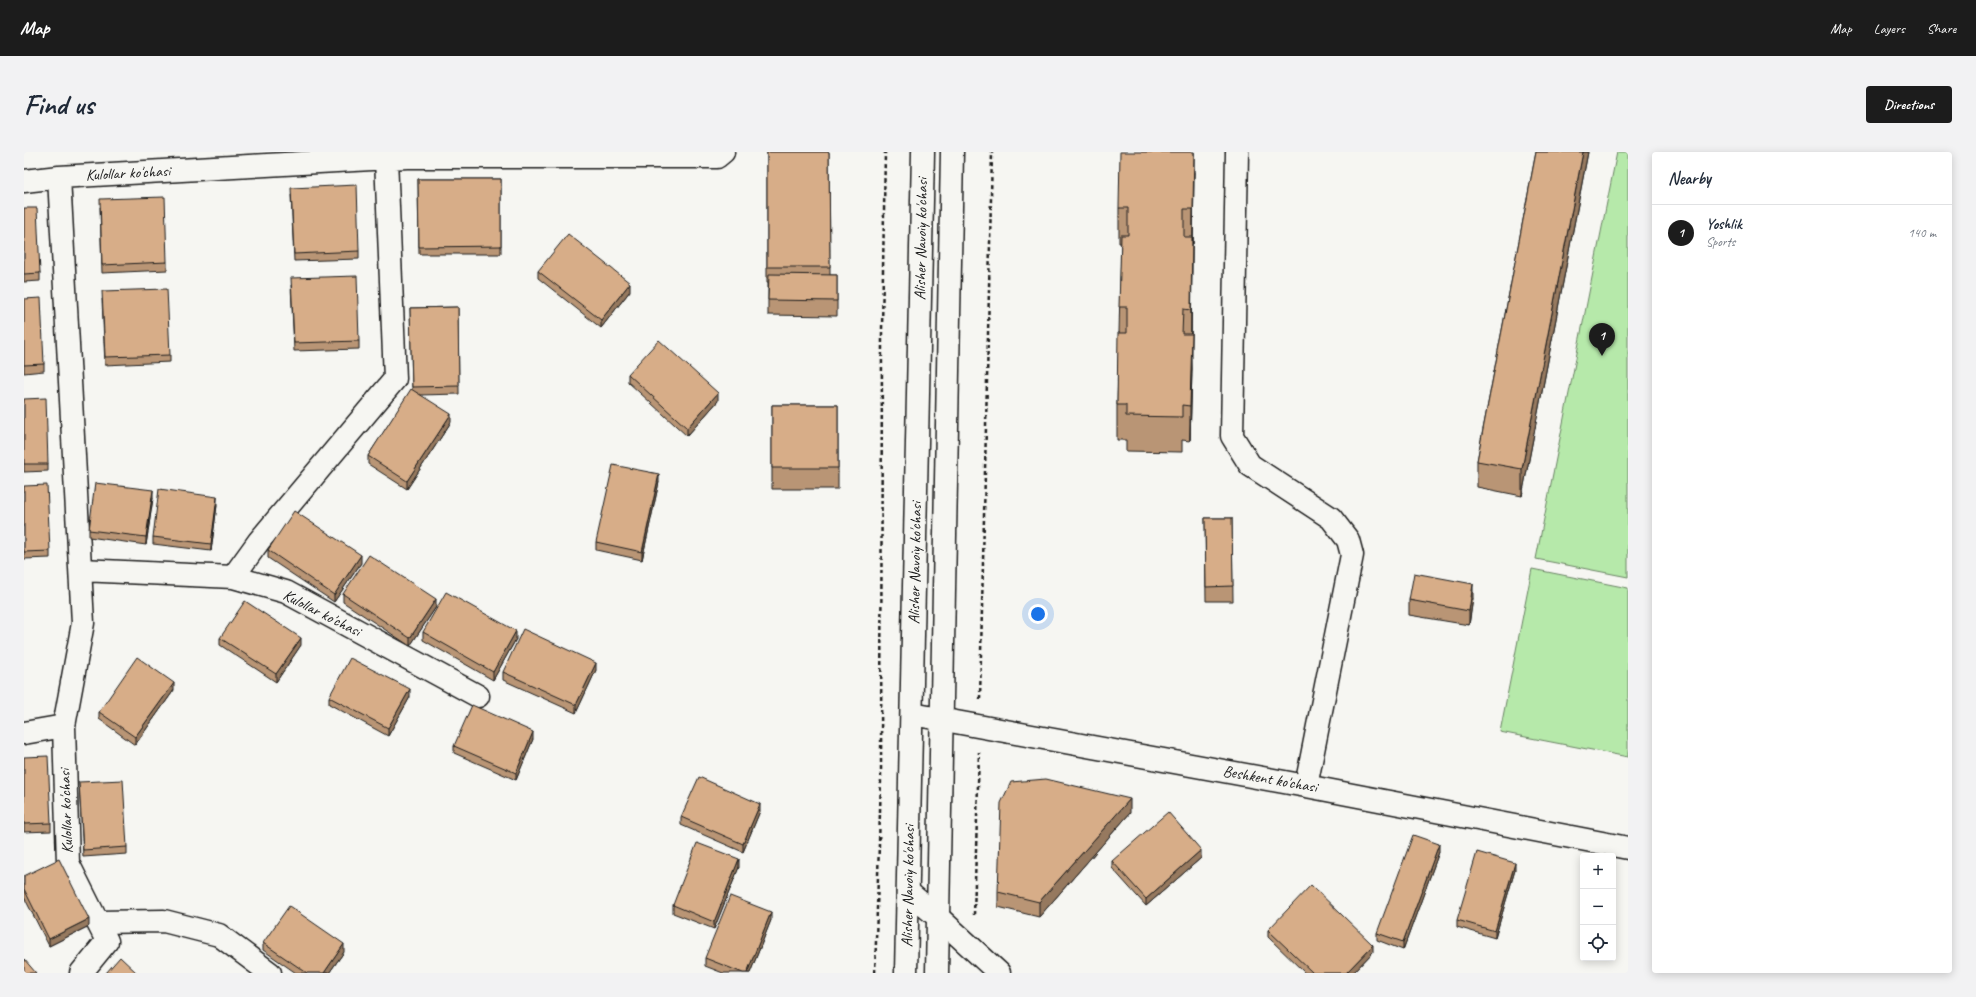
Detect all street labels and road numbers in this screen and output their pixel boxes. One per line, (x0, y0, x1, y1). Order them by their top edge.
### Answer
street label: Kulollar ko'chasi (85, 161, 173, 185)
street label: Alisher Navoiy ko'chasi (910, 176, 932, 300)
street label: Alisher Navoiy ko'chasi (904, 500, 926, 624)
street label: Kulollar ko'chasi (280, 585, 366, 642)
street label: Beshkent ko'chasi (1221, 761, 1321, 797)
street label: Kulollar ko'chasi (54, 766, 77, 854)
street label: Alisher Navoiy ko'chasi (897, 823, 919, 947)

